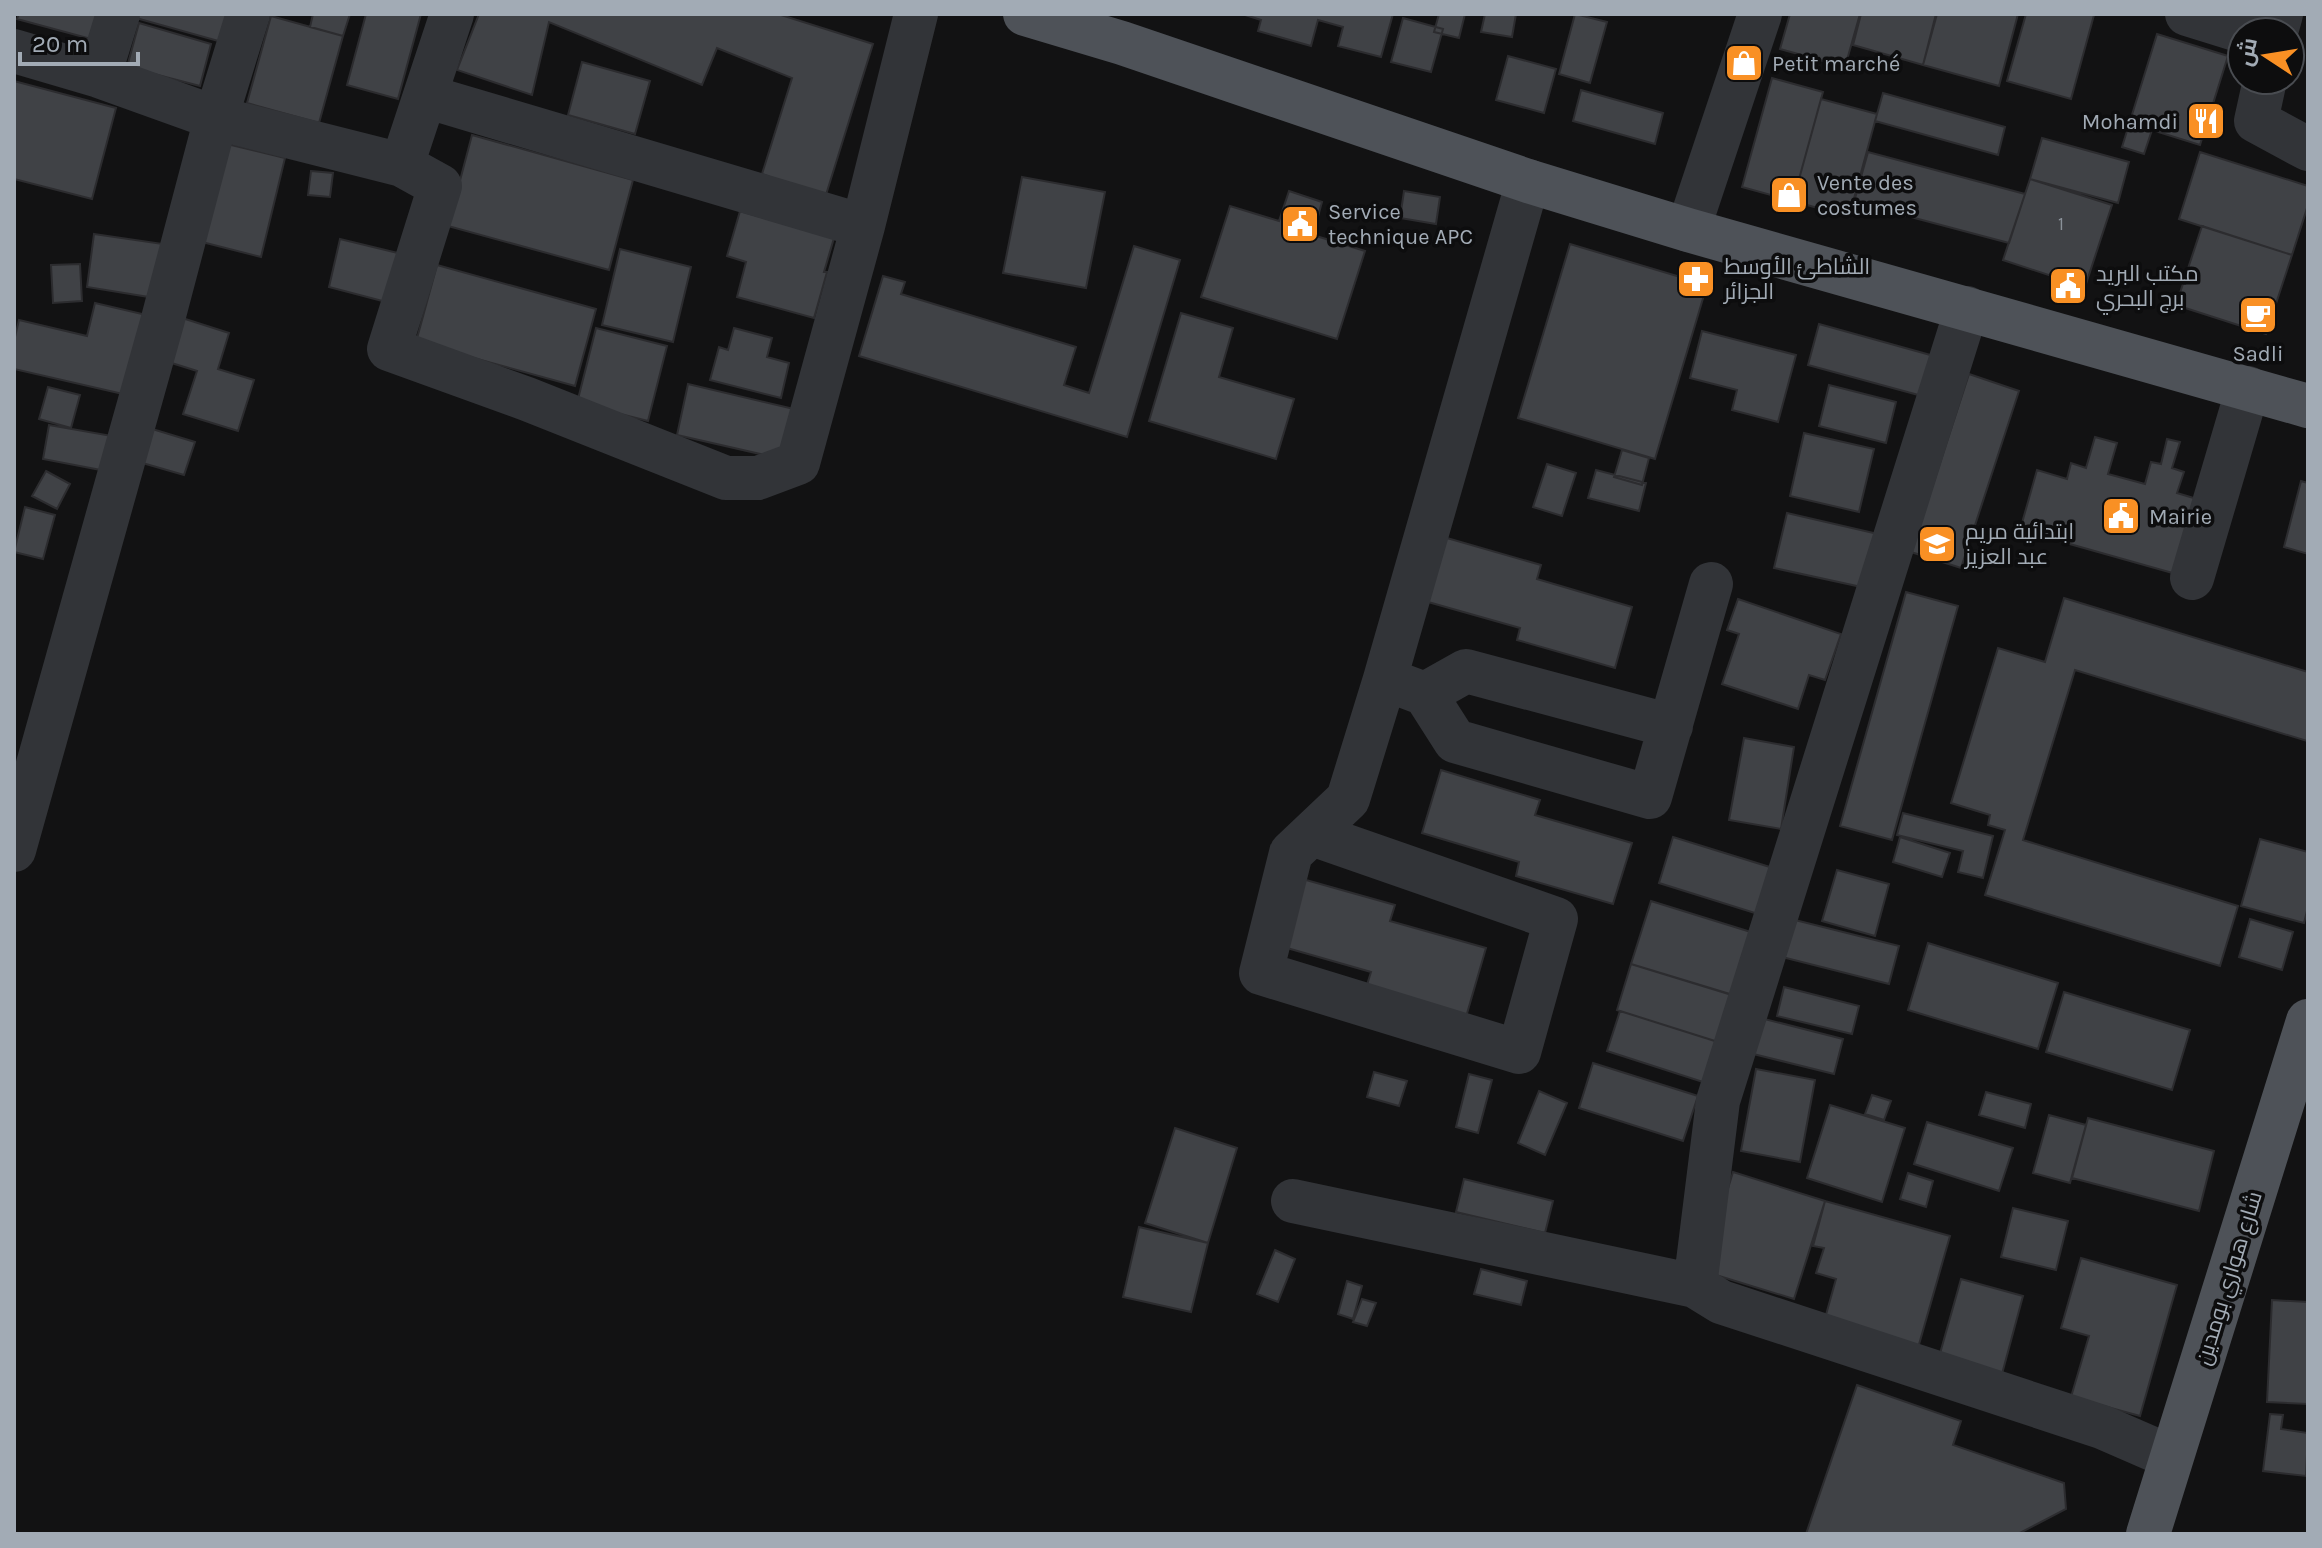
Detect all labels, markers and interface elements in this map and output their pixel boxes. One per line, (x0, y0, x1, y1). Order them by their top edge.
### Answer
scale bar (20, 16, 138, 66)
north arrow (2226, 16, 2306, 96)
text: 20 m (32, 30, 88, 58)
text: ش (2232, 36, 2263, 69)
shop icon: Petit marché (1723, 42, 1765, 84)
place label: Petit marché (1772, 51, 1900, 77)
restaurant icon: Mohamdi (2185, 100, 2227, 142)
place label: Mohamdi (2082, 109, 2178, 135)
place label: Vente des costumes (1817, 170, 1917, 221)
shop icon: Vente des costumes (1768, 174, 1810, 216)
place label: Service technique APC (1328, 199, 1473, 250)
public building icon: Service technique APC (1279, 203, 1321, 245)
house number: 1 (2058, 213, 2064, 235)
place label: الشاطئ الأوسط الجزائر (1722, 254, 1870, 305)
pharmacy icon: الشاطئ الأوسط الجزائر (1675, 258, 1717, 300)
place label: مكتب البريد برج البحري (2096, 261, 2199, 315)
public building icon: مكتب البريد برج البحري (2047, 265, 2089, 307)
cafe icon: Sadli (2237, 294, 2279, 336)
place label: Sadli (2232, 341, 2284, 367)
public building icon: Mairie (2100, 495, 2142, 537)
place label: Mairie (2149, 504, 2212, 530)
place label: ابتدائية مريم عبد العزيز (1963, 519, 2074, 570)
school or university icon: ابتدائية مريم عبد العزيز (1916, 523, 1958, 565)
street label: شارع هواري بومدين (2190, 1188, 2271, 1369)

